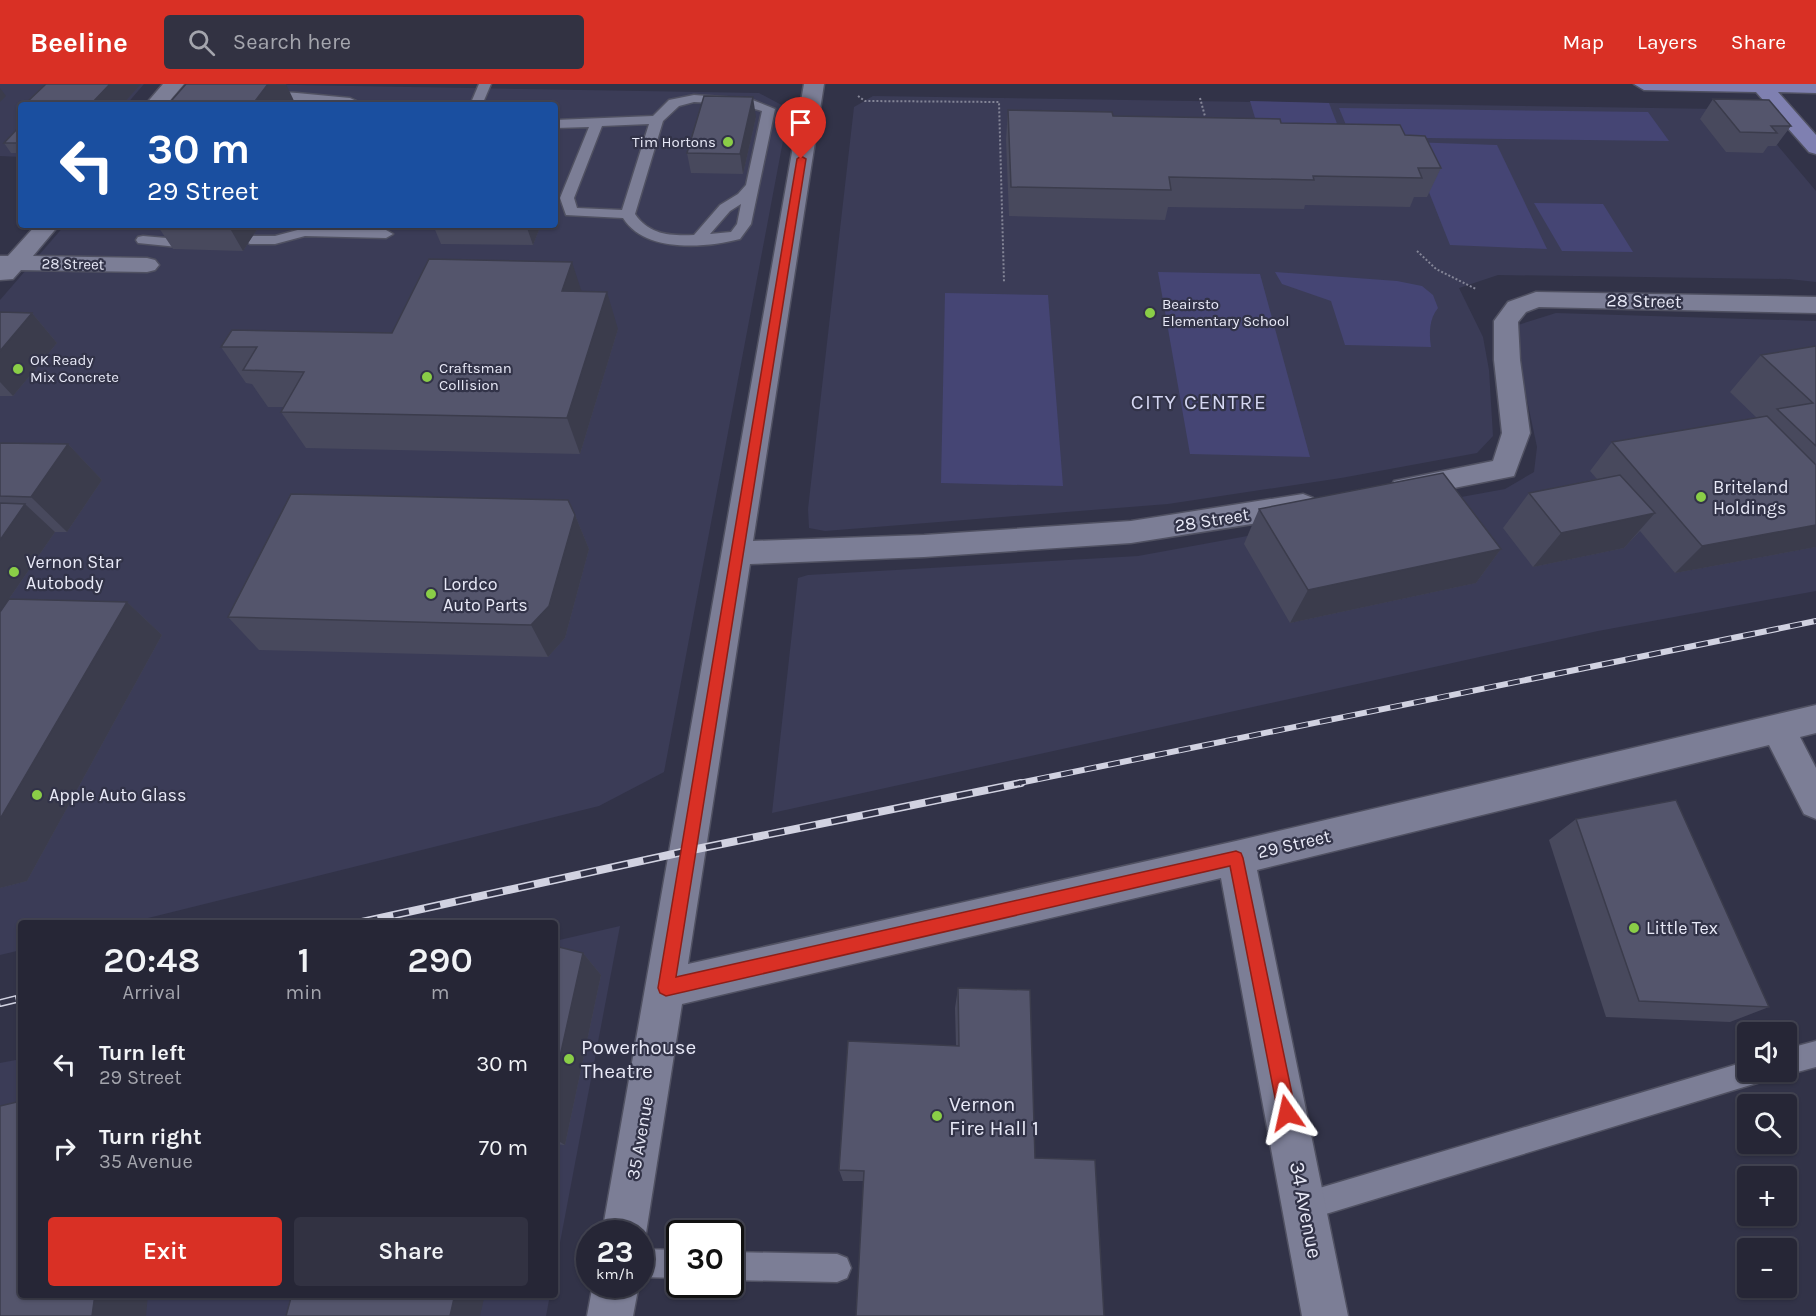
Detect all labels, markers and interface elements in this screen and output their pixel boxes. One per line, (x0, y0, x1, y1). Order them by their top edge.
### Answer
search box (164, 15, 584, 69)
text: Beeline (30, 26, 128, 59)
icon: search (185, 26, 218, 59)
text: Search here (233, 29, 351, 55)
text: Map (1562, 30, 1604, 54)
text: Layers (1637, 30, 1698, 54)
text: Share (1731, 30, 1786, 54)
pin (775, 97, 826, 159)
icon: arrive (784, 106, 817, 139)
text: 30 m (147, 124, 250, 174)
icon: left (48, 126, 126, 204)
place label: Tim Hortons (632, 133, 716, 151)
marker: Tim Hortons (721, 135, 735, 149)
text: 29 Street (147, 175, 259, 207)
street label: 28 Street (42, 254, 105, 274)
street label: 28 Street (1606, 289, 1682, 313)
place label: Beairsto Elementary School (1162, 295, 1289, 330)
marker: Beairsto Elementary School (1143, 306, 1157, 320)
place label: OK Ready Mix Concrete (30, 351, 119, 386)
place label: Craftsman Collision (439, 359, 512, 394)
marker: OK Ready Mix Concrete (11, 362, 25, 376)
marker: Craftsman Collision (420, 370, 434, 384)
district label: CITY CENTRE (1131, 390, 1267, 414)
place label: Briteland Holdings (1713, 476, 1789, 519)
marker: Briteland Holdings (1694, 490, 1708, 504)
street label: 28 Street (1173, 503, 1251, 537)
place label: Vernon Star Autobody (26, 551, 122, 594)
marker: Vernon Star Autobody (7, 565, 21, 579)
place label: Lordco Auto Parts (443, 573, 528, 616)
marker: Lordco Auto Parts (424, 587, 438, 601)
place label: Apple Auto Glass (49, 784, 187, 806)
marker: Apple Auto Glass (30, 788, 44, 802)
street label: 29 Street (1255, 825, 1333, 863)
place label: Little Tex (1646, 917, 1718, 939)
marker: Little Tex (1627, 921, 1641, 935)
text: 20:48 (103, 939, 200, 981)
text: 1 (298, 939, 310, 981)
text: 290 (407, 939, 473, 981)
text: Arrival (122, 981, 181, 1004)
text: min (285, 981, 322, 1004)
text: m (431, 981, 449, 1004)
map controls (1737, 1022, 1797, 1298)
button: sound (1737, 1022, 1797, 1082)
place label: Powerhouse Theatre (581, 1035, 696, 1083)
text: Turn left (99, 1040, 186, 1066)
icon: left (48, 1048, 81, 1081)
text: 30 m (476, 1051, 528, 1077)
marker: Powerhouse Theatre (562, 1052, 576, 1066)
text: 29 Street (99, 1066, 182, 1089)
position arrow (1255, 1081, 1319, 1145)
place label: Vernon Fire Hall 1 (949, 1092, 1039, 1140)
button: search (1737, 1094, 1797, 1154)
street label: 35 Avenue (622, 1095, 658, 1181)
marker: Vernon Fire Hall 1 (930, 1109, 944, 1123)
text: Turn right (99, 1124, 202, 1150)
icon: right (48, 1132, 81, 1165)
text: 70 m (479, 1135, 528, 1161)
text: 35 Avenue (99, 1150, 193, 1173)
street label: 34 Avenue (1285, 1159, 1327, 1261)
button: + (1737, 1166, 1797, 1226)
button: Exit (48, 1217, 282, 1286)
button: Share (294, 1217, 528, 1286)
speed limit sign: 30 (666, 1220, 744, 1298)
text: 23 (597, 1234, 633, 1270)
button: − (1737, 1238, 1797, 1298)
text: km/h (596, 1265, 634, 1283)

